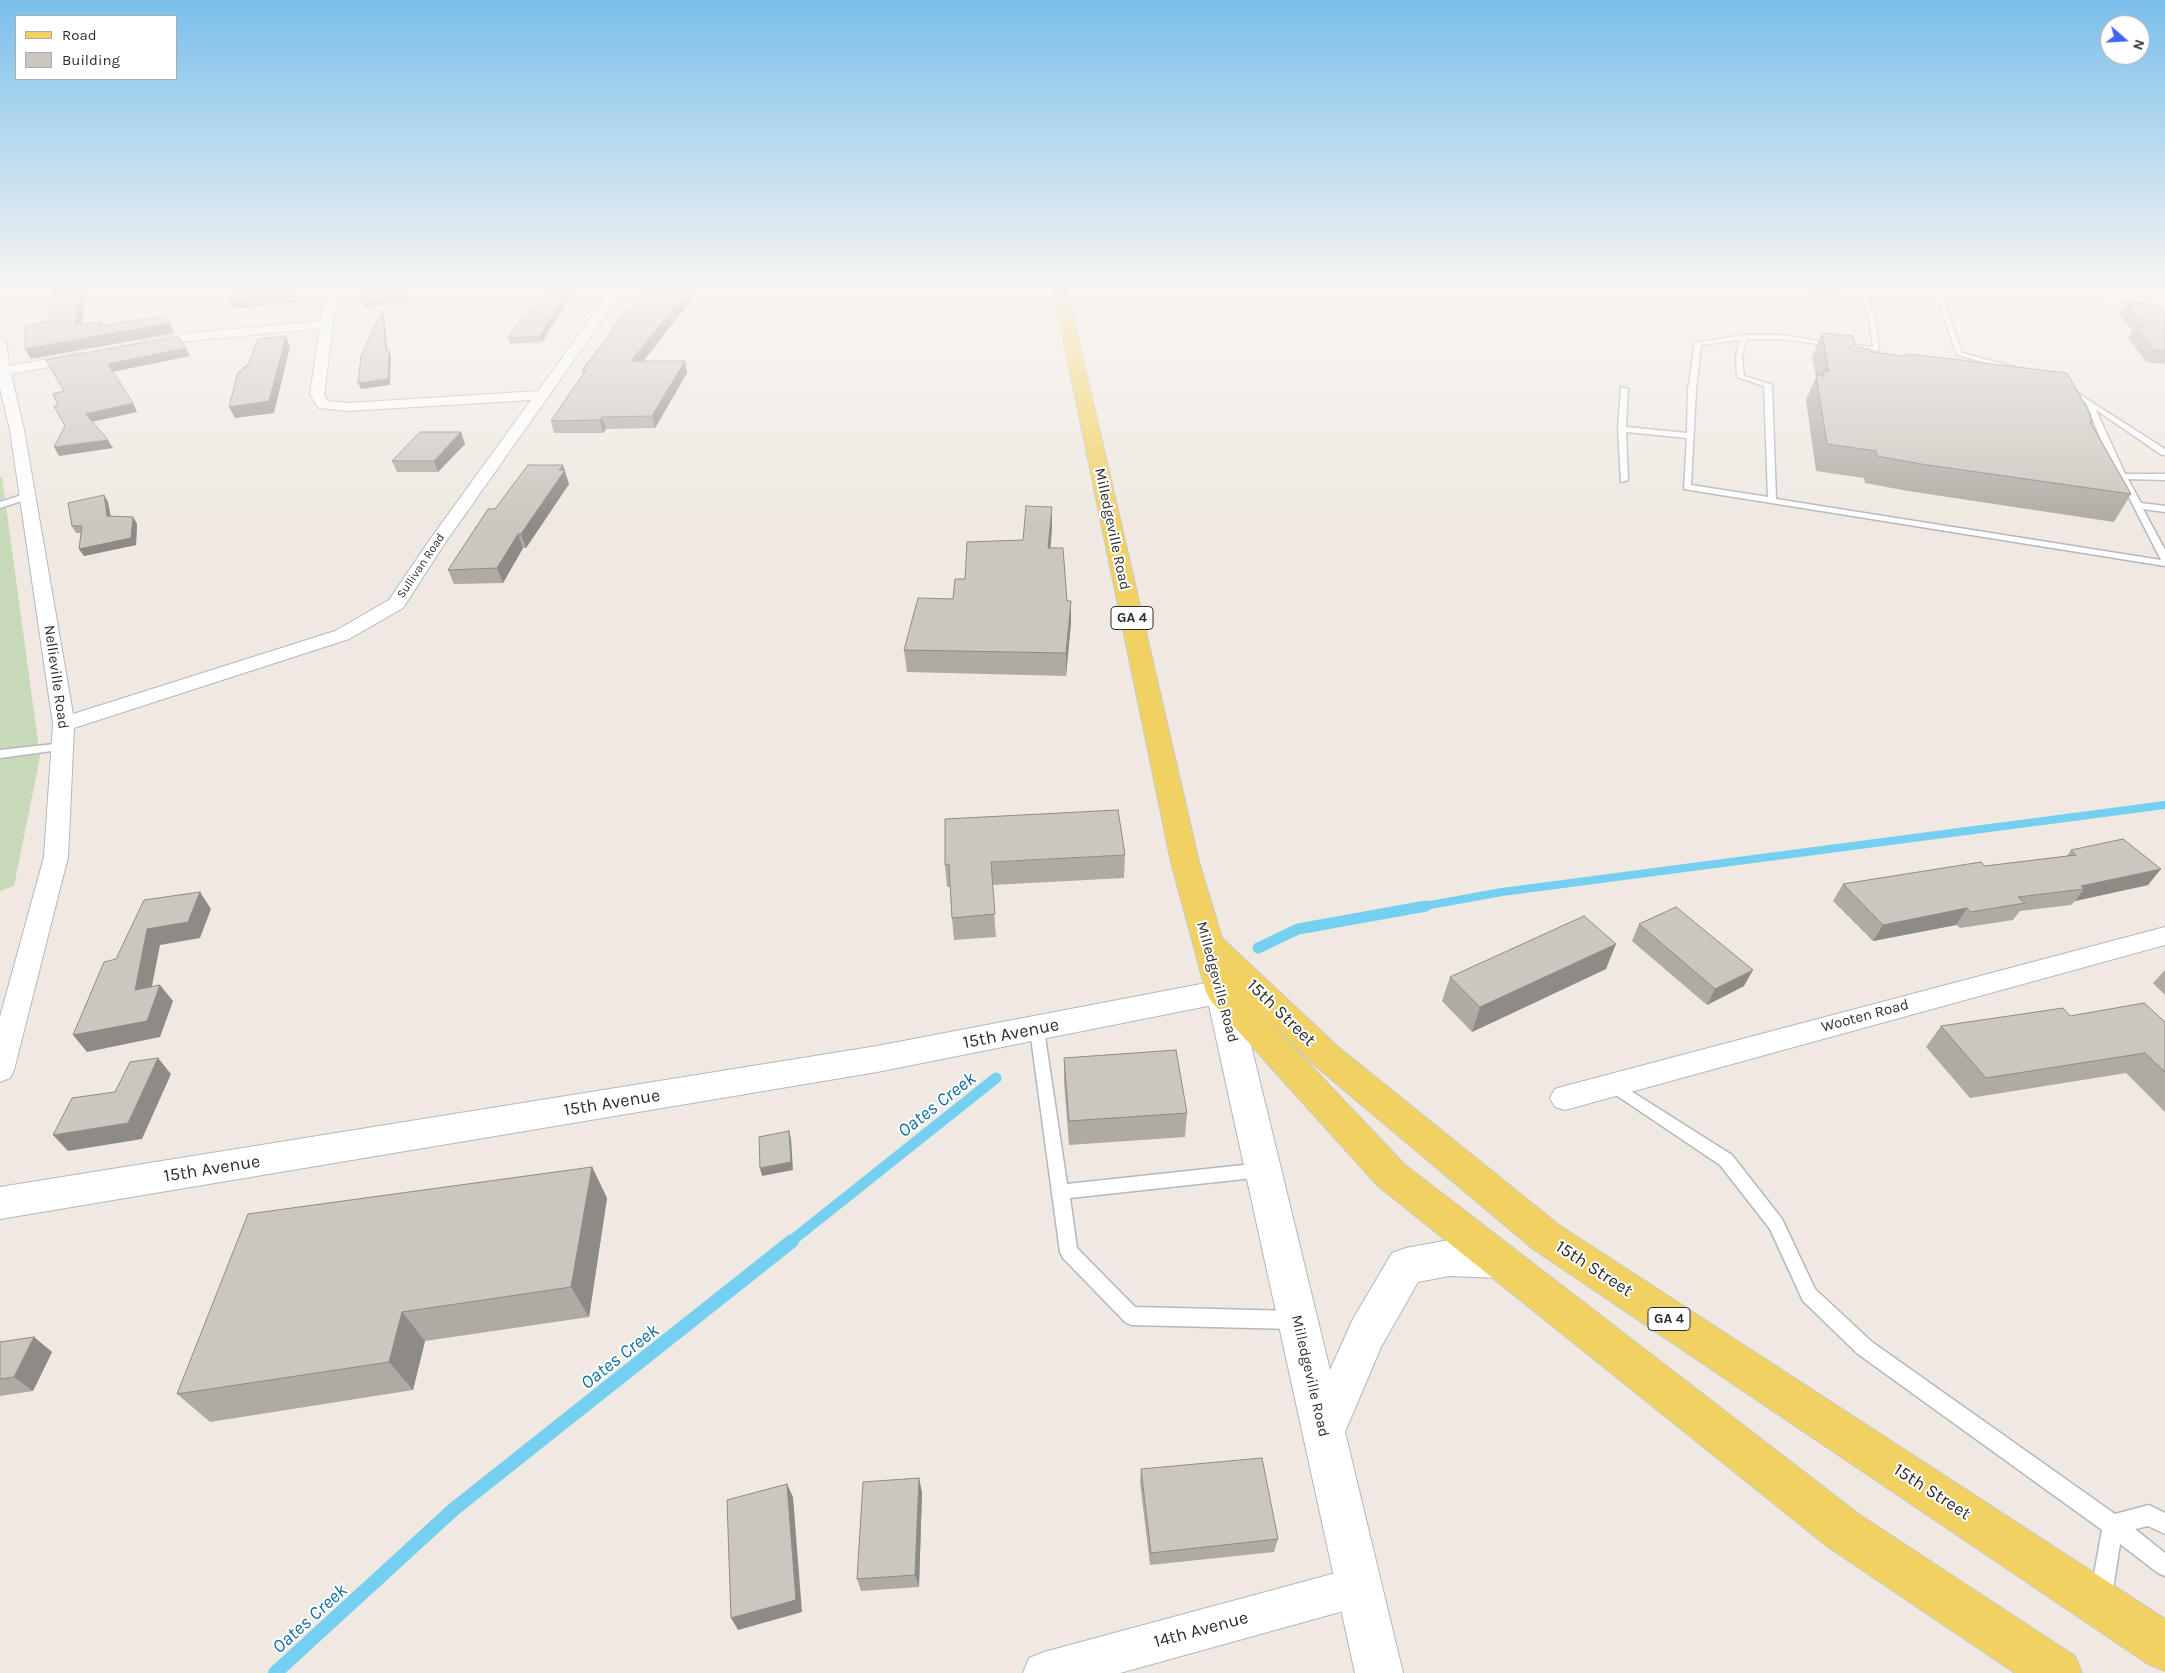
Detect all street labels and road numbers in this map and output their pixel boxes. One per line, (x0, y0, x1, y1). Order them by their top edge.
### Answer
street label: Milledgeville Road (1090, 466, 1134, 592)
street label: Sullivan Road (394, 531, 448, 601)
road number: GA 4 (1111, 606, 1153, 630)
street label: Nellieville Road (40, 624, 72, 730)
street label: Milledgeville Road (1192, 920, 1242, 1044)
street label: 15th Street (1242, 975, 1320, 1051)
street label: Wooten Road (1819, 996, 1911, 1036)
street label: 15th Avenue (961, 1014, 1061, 1054)
street label: 15th Avenue (562, 1085, 662, 1121)
street label: 15th Avenue (162, 1151, 262, 1187)
street label: 15th Street (1551, 1236, 1637, 1302)
road number: GA 4 (1648, 1308, 1690, 1330)
street label: Milledgeville Road (1287, 1313, 1333, 1439)
street label: 15th Street (1889, 1459, 1975, 1525)
street label: 14th Avenue (1151, 1607, 1251, 1653)

